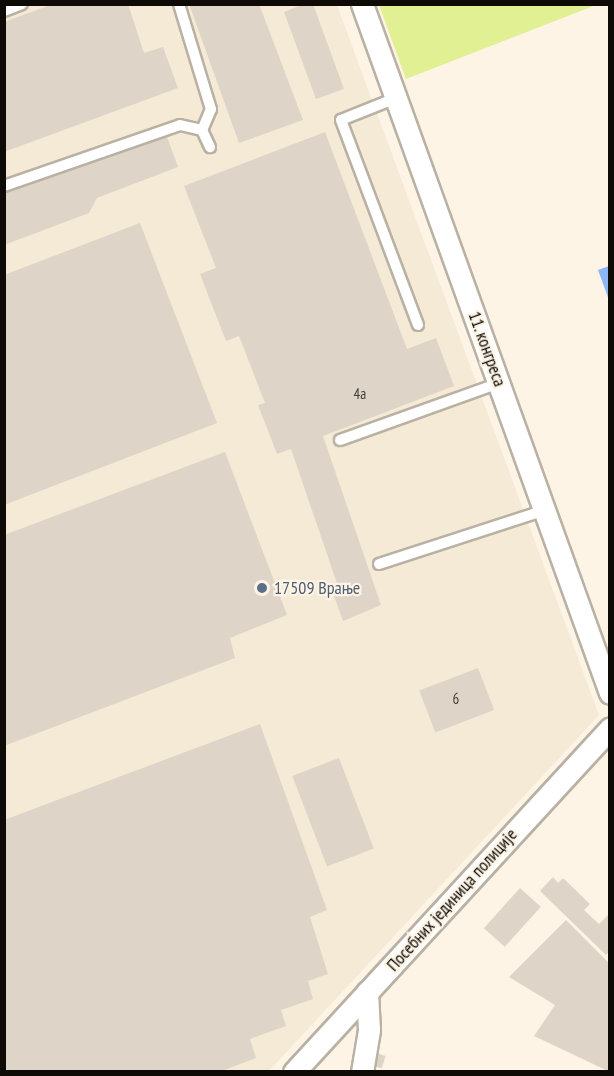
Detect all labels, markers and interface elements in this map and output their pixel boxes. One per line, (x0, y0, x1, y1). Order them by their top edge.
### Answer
street label: 11. конгреса (463, 308, 511, 390)
house number: 4a (354, 385, 366, 403)
place label: 17509 Врање (274, 577, 360, 599)
marker: 17509 Врање (255, 581, 269, 595)
house number: 6 (453, 690, 459, 708)
street label: Посебних јединица полиције (382, 824, 522, 976)

